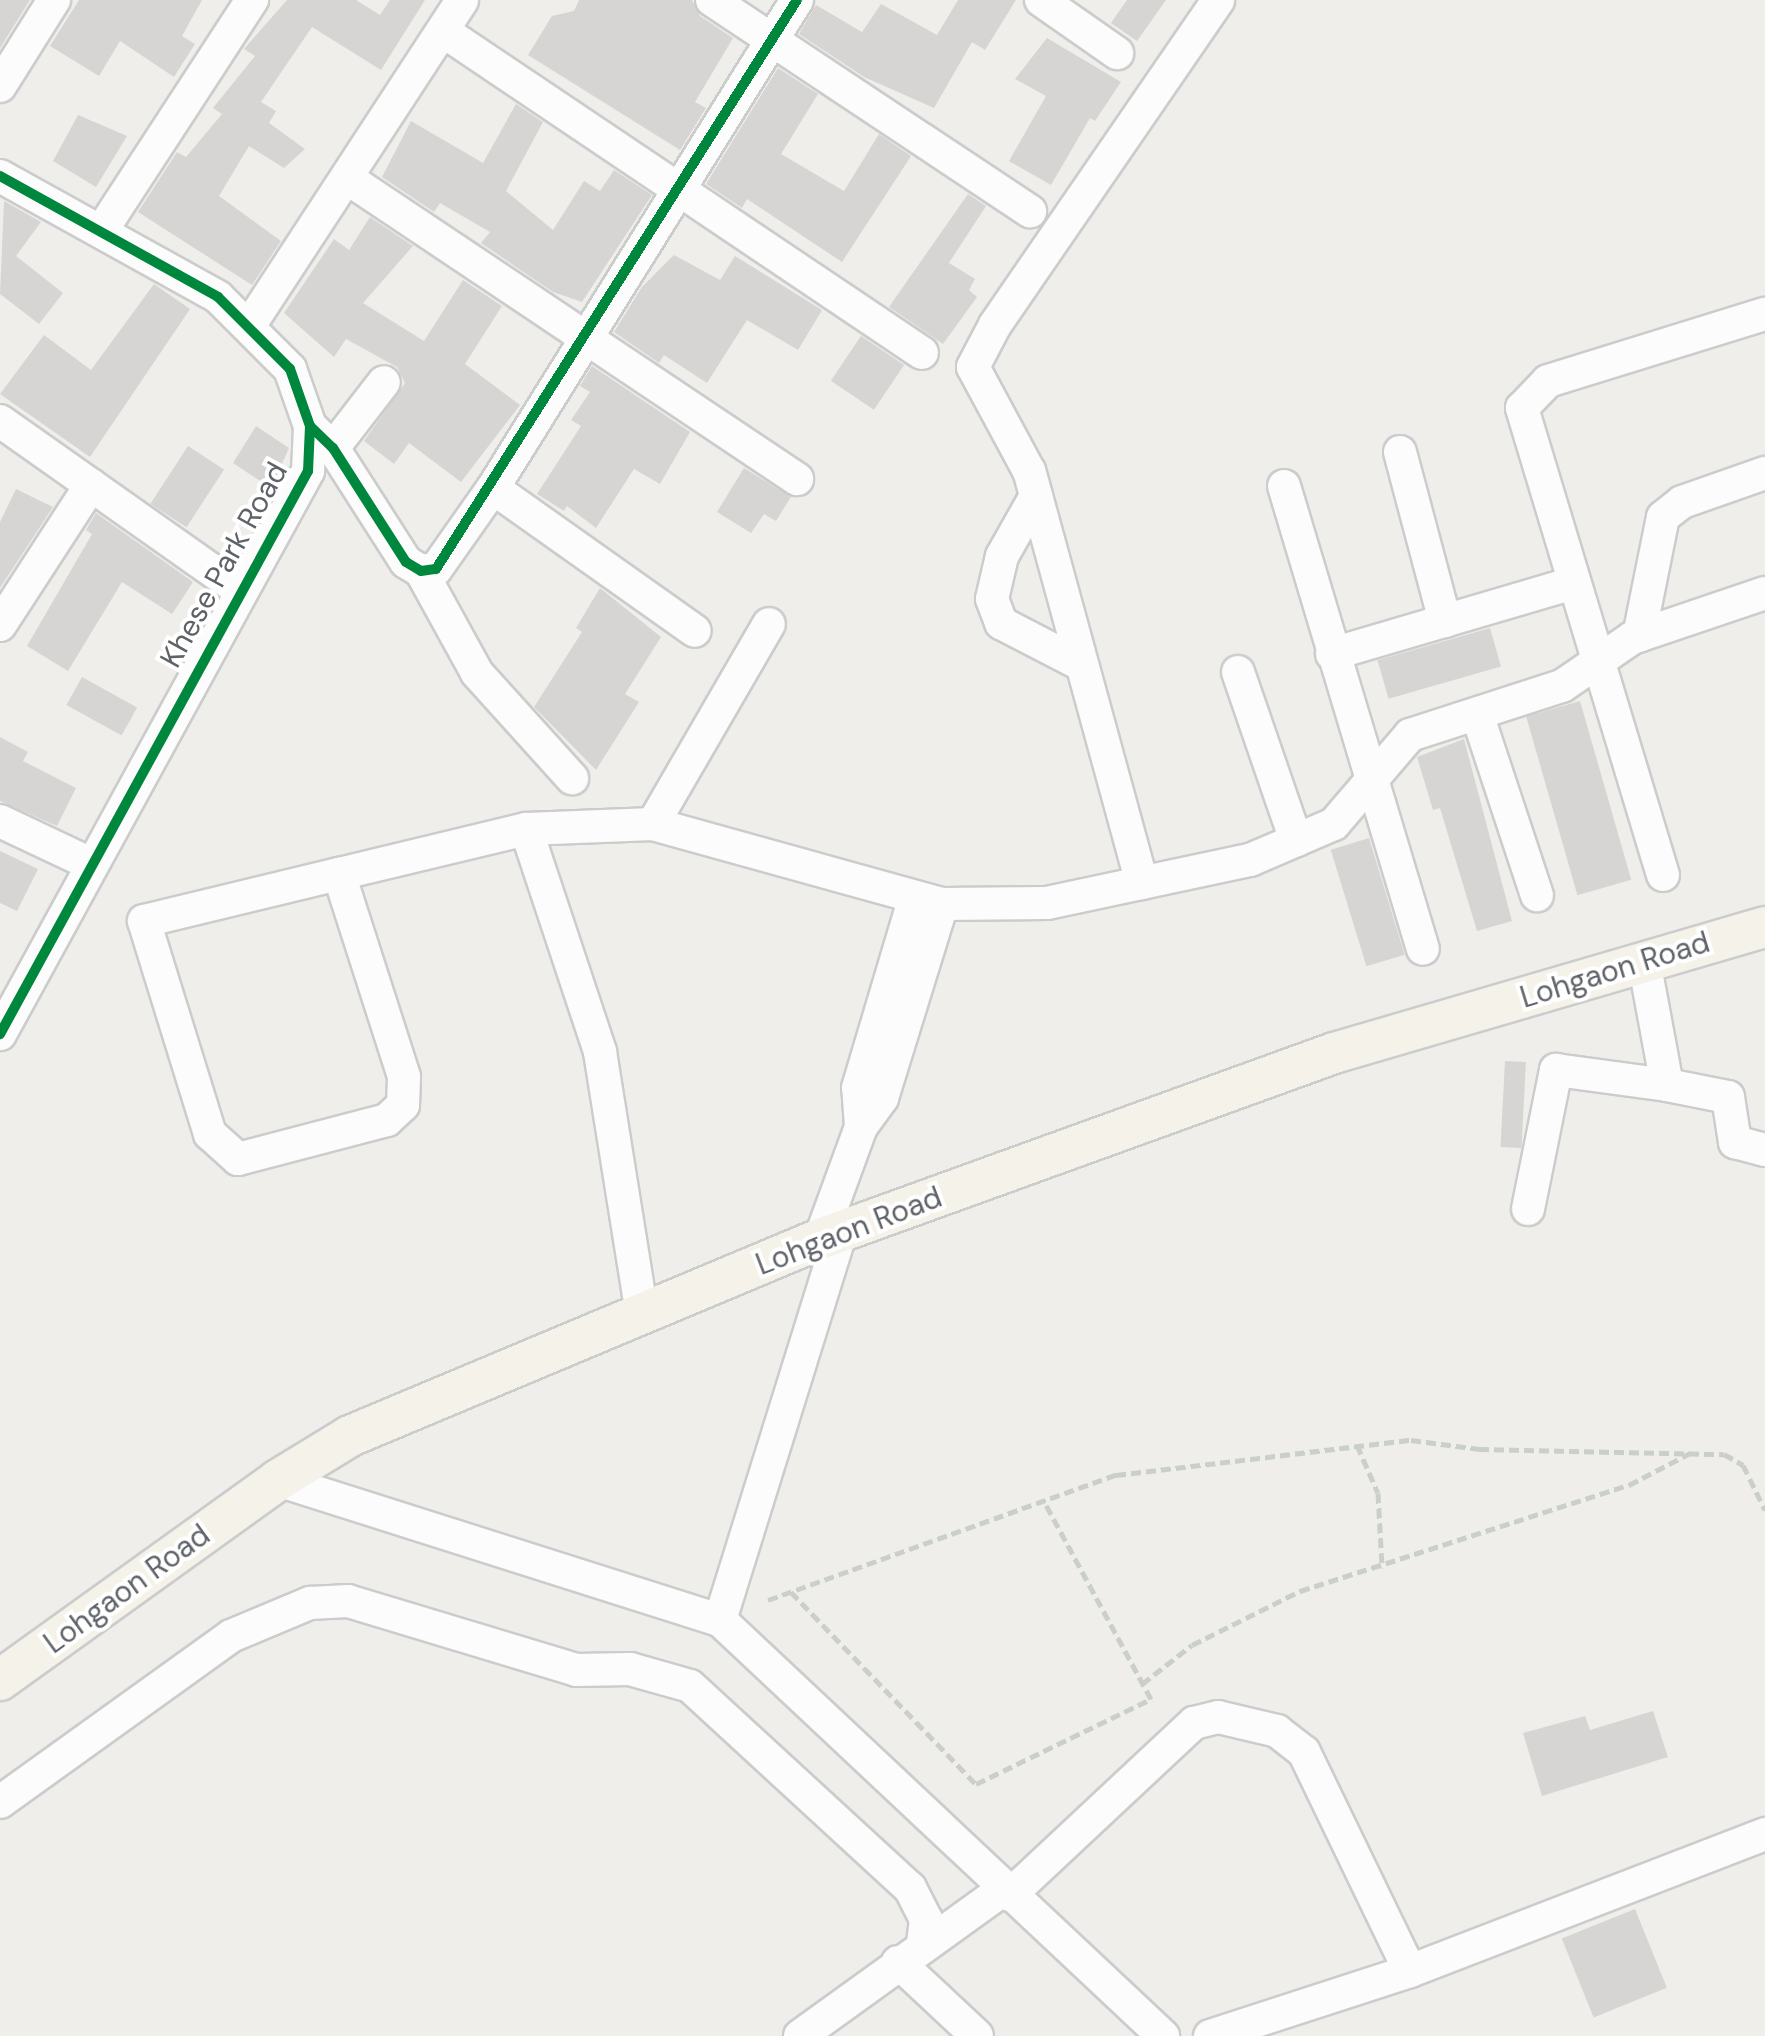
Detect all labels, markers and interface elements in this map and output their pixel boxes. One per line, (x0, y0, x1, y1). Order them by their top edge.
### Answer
street label: Khese Park Road (153, 456, 295, 674)
street label: Lohgaon Road (1516, 924, 1714, 1016)
street label: Lohgaon Road (751, 1179, 947, 1283)
street label: Lohgaon Road (37, 1517, 217, 1661)

